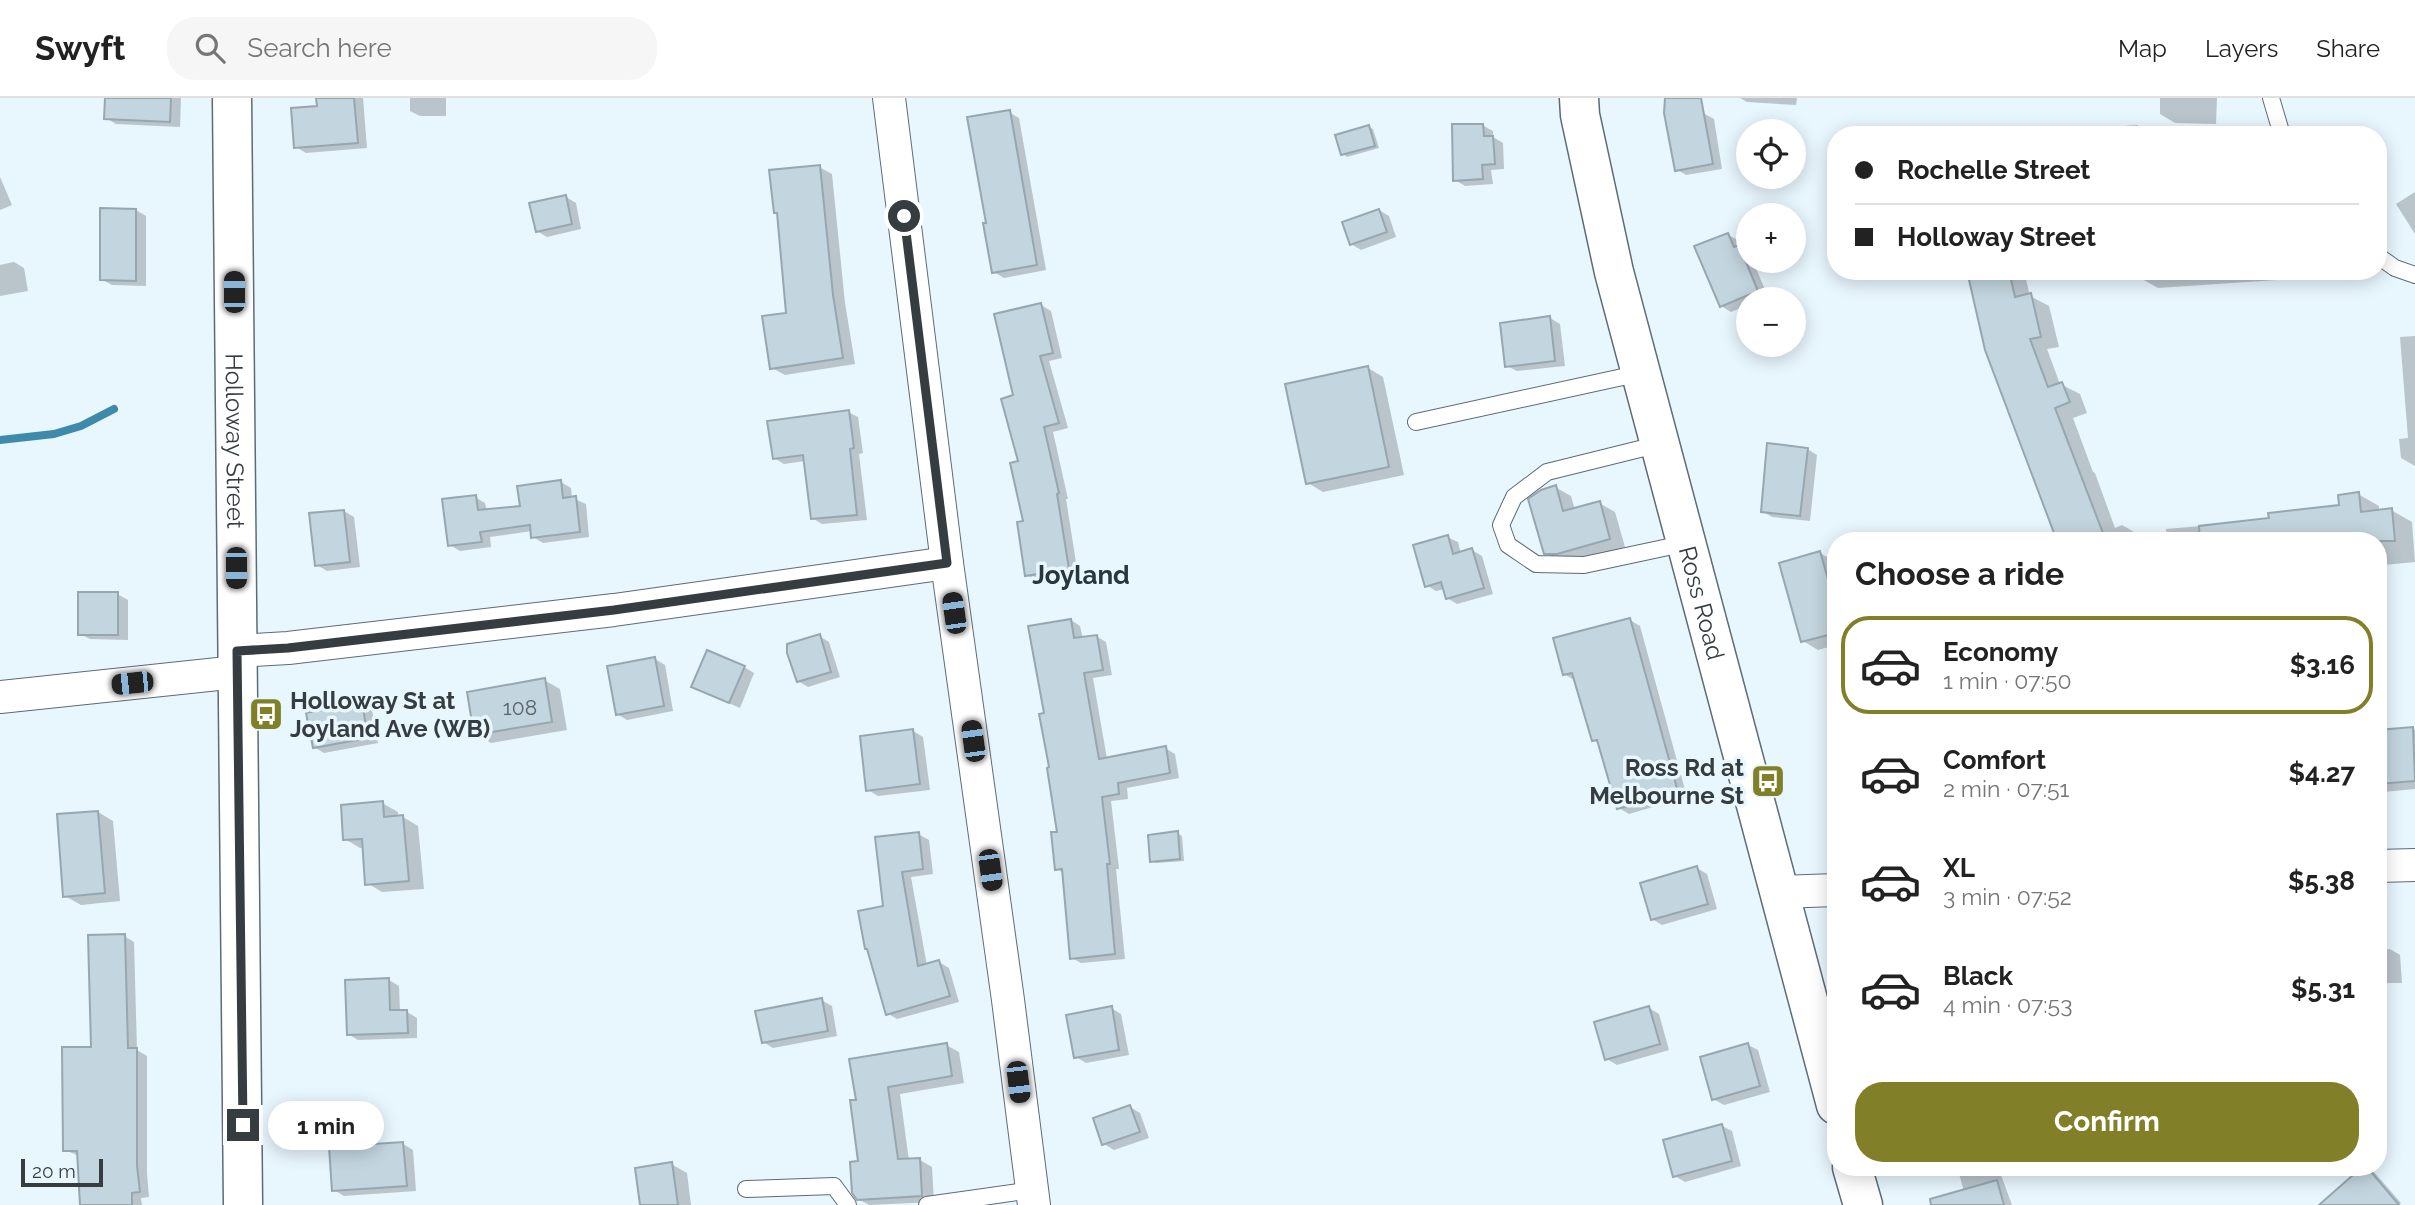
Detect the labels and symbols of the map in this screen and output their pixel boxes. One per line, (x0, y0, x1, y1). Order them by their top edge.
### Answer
route start (888, 200, 920, 232)
car (224, 271, 245, 313)
street label: Holloway Street (220, 353, 251, 529)
street label: Ross Road (1673, 543, 1731, 663)
car (226, 547, 247, 589)
district label: Joyland (1032, 560, 1130, 590)
car (941, 591, 968, 635)
car (111, 670, 154, 696)
place label: Holloway St at Joyland Ave (WB) (290, 686, 490, 743)
bus stop icon: Holloway St at Joyland Ave (WB) (247, 695, 285, 733)
house number: 108 (503, 695, 537, 720)
car (960, 719, 987, 763)
place label: Ross Rd at Melbourne St (1589, 753, 1744, 810)
bus stop icon: Ross Rd at Melbourne St (1749, 762, 1787, 800)
car (977, 848, 1004, 892)
car (1006, 1060, 1031, 1104)
callout: 1 min (268, 1100, 383, 1150)
route end (227, 1109, 259, 1141)
scale bar (21, 1156, 103, 1188)

